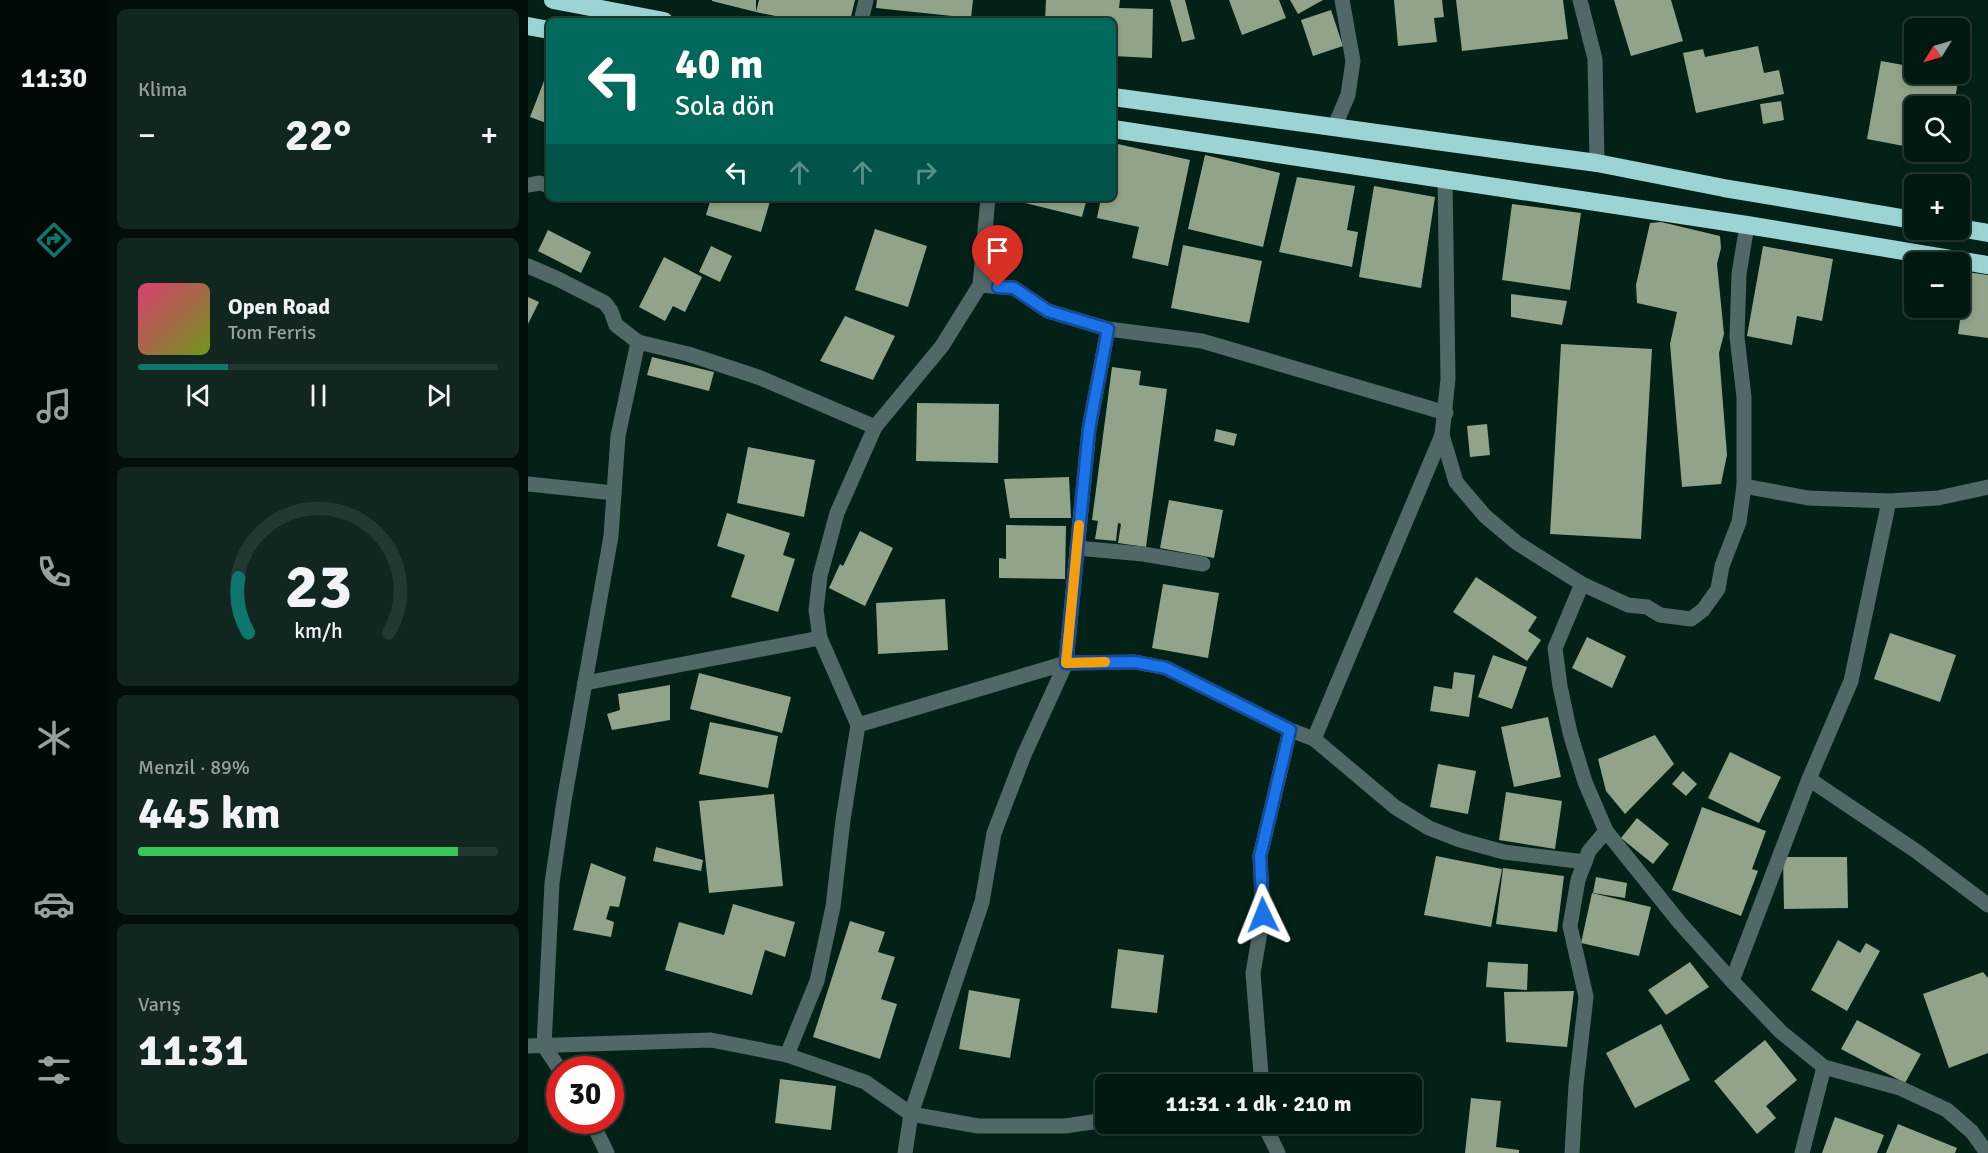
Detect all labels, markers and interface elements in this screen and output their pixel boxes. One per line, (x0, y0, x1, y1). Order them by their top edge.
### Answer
north arrow (1904, 18, 1970, 84)
map controls (1904, 18, 1970, 318)
text: 40 m (675, 39, 764, 90)
icon: left (576, 42, 654, 120)
text: 11:30 (21, 62, 87, 95)
text: Klima (138, 77, 187, 102)
text: Sola dön (675, 90, 775, 123)
button: search (1904, 96, 1970, 162)
text: 22° (285, 108, 351, 163)
text: − (138, 115, 156, 156)
text: + (480, 115, 498, 156)
icon: left (720, 156, 753, 189)
icon: ahead (783, 156, 816, 189)
icon: ahead (846, 156, 879, 189)
icon: right (909, 156, 942, 189)
button: + (1904, 174, 1970, 240)
icon: directions (33, 219, 75, 261)
pin (972, 225, 1023, 287)
icon: arrive (981, 234, 1014, 267)
button: − (1904, 252, 1970, 318)
text: Open Road (228, 293, 330, 320)
text: Tom Ferris (228, 320, 316, 345)
icon: previous (182, 379, 215, 412)
icon: pause (302, 379, 335, 412)
icon: next (422, 379, 455, 412)
icon: music (33, 385, 75, 427)
text: 23 (284, 549, 352, 626)
icon: phone (33, 551, 75, 593)
text: km/h (294, 619, 342, 645)
icon: climate (33, 717, 75, 759)
text: Menzil · 89% (138, 755, 250, 780)
text: 445 km (138, 786, 281, 841)
icon: car (33, 883, 75, 925)
position arrow (1231, 883, 1295, 947)
text: Varış (138, 992, 181, 1017)
text: 11:31 (138, 1023, 248, 1078)
icon: filters (33, 1049, 75, 1091)
speed limit sign: 30 (546, 1056, 624, 1134)
text: 11:31 · 1 dk · 210 m (1165, 1090, 1352, 1117)

